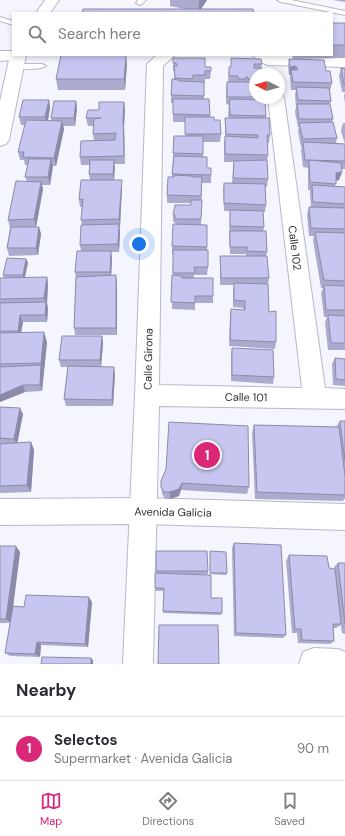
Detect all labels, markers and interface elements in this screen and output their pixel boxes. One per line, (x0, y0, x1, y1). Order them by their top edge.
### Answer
search box (12, 12, 333, 56)
icon: search (26, 23, 48, 45)
text: Search here (58, 24, 141, 44)
north arrow (249, 68, 285, 104)
street label: Calle 102 (285, 225, 305, 271)
your location (129, 234, 149, 254)
street label: Calle Girona (140, 328, 156, 390)
street label: Calle 101 (225, 390, 267, 404)
pin: 1 (194, 440, 220, 470)
street label: Avenida Galicia (134, 504, 212, 520)
text: Nearby (16, 679, 76, 701)
text: Selectos (54, 730, 118, 750)
text: 1 (27, 740, 31, 757)
text: 90 m (297, 740, 329, 757)
text: Supermarket · Avenida Galicia (54, 750, 232, 767)
tab: Map (40, 790, 62, 828)
tab: Directions (142, 790, 194, 828)
tab: Saved (274, 790, 305, 828)

